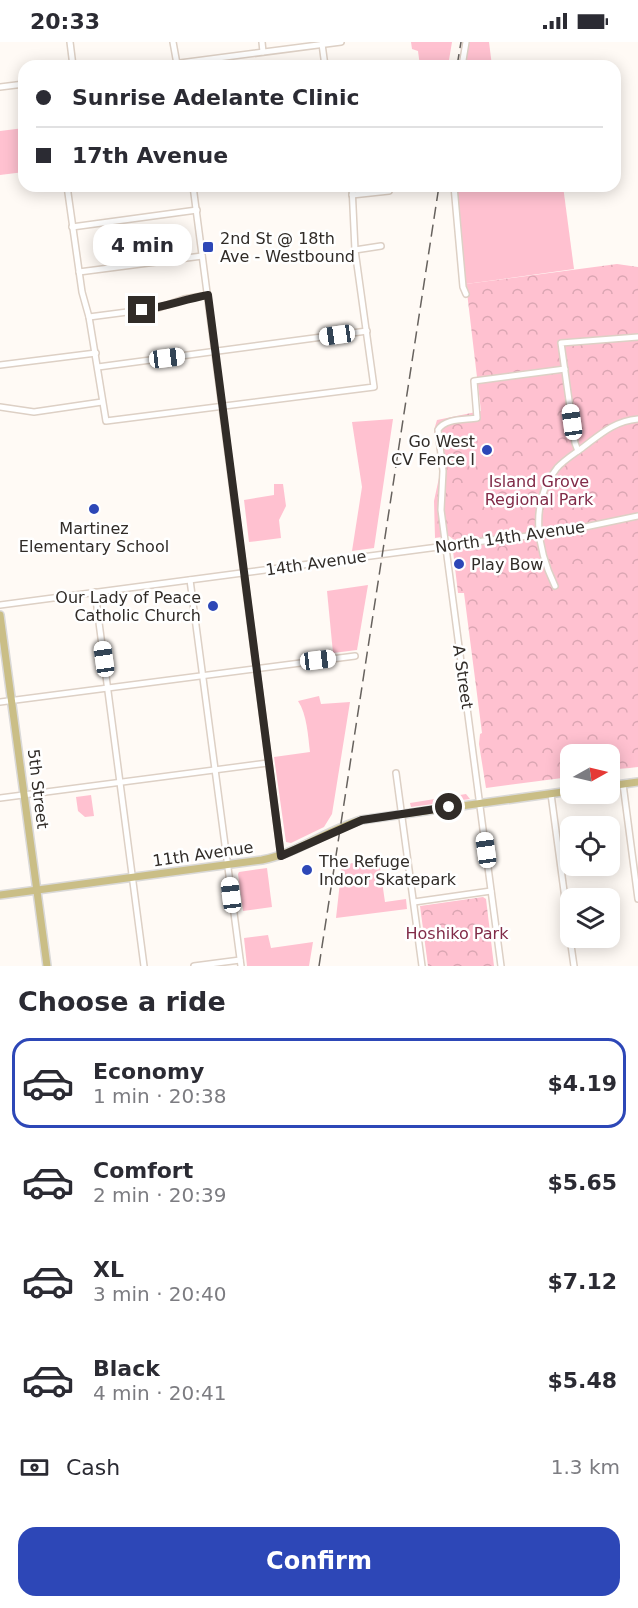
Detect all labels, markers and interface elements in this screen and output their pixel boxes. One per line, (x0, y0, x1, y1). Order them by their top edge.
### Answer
text: 20:33 (30, 9, 100, 34)
text: Sunrise Adelante Clinic (72, 85, 360, 110)
text: 17th Avenue (72, 143, 228, 168)
callout: 4 min (92, 223, 192, 265)
place label: 2nd St @ 18th Ave - Westbound (220, 229, 355, 266)
text: 4 min (111, 233, 174, 257)
marker: 2nd St @ 18th Ave - Westbound (201, 240, 215, 254)
route end (128, 296, 155, 323)
car (318, 324, 356, 346)
car (148, 347, 186, 369)
car (561, 403, 583, 441)
place label: Go West CV Fence I (391, 432, 475, 469)
marker: Go West CV Fence I (480, 443, 494, 457)
park label: Island Grove Regional Park (485, 472, 594, 509)
marker: Martinez Elementary School (87, 502, 101, 516)
street label: North 14th Avenue (434, 517, 586, 557)
place label: Martinez Elementary School (19, 519, 169, 556)
street label: 14th Avenue (265, 547, 367, 579)
place label: Play Bow (471, 555, 543, 574)
marker: Play Bow (452, 557, 466, 571)
place label: Our Lady of Peace Catholic Church (55, 588, 201, 625)
marker: Our Lady of Peace Catholic Church (206, 599, 220, 613)
car (93, 640, 115, 678)
street label: A Street (449, 644, 477, 710)
car (299, 649, 337, 671)
north arrow (560, 744, 620, 804)
map controls (560, 744, 620, 948)
street label: 5th Street (24, 748, 52, 830)
route start (435, 793, 462, 820)
button: locate (560, 816, 620, 876)
car (475, 831, 497, 869)
street label: 11th Avenue (152, 838, 254, 870)
place label: The Refuge Indoor Skatepark (318, 852, 457, 889)
marker: The Refuge Indoor Skatepark (300, 863, 314, 877)
car (220, 876, 242, 914)
button: layers (560, 888, 620, 948)
park label: Hoshiko Park (406, 924, 509, 943)
text: Choose a ride (18, 986, 226, 1017)
icon: car (21, 1056, 75, 1110)
text: Economy (93, 1059, 204, 1084)
text: $4.19 (547, 1071, 617, 1096)
text: 1 min · 20:38 (93, 1084, 227, 1108)
icon: car (21, 1155, 75, 1209)
text: Comfort (93, 1158, 193, 1183)
text: $5.65 (547, 1170, 617, 1195)
text: 2 min · 20:39 (93, 1183, 227, 1207)
icon: car (21, 1254, 75, 1308)
text: XL (93, 1257, 124, 1282)
text: $7.12 (547, 1269, 617, 1294)
text: 3 min · 20:40 (93, 1282, 227, 1306)
icon: car (21, 1353, 75, 1407)
text: Black (93, 1356, 160, 1381)
text: $5.48 (547, 1368, 617, 1393)
text: 4 min · 20:41 (93, 1381, 227, 1405)
icon: cash (18, 1451, 51, 1484)
text: Cash (66, 1455, 120, 1480)
text: 1.3 km (551, 1455, 620, 1479)
button: Confirm (18, 1527, 620, 1596)

